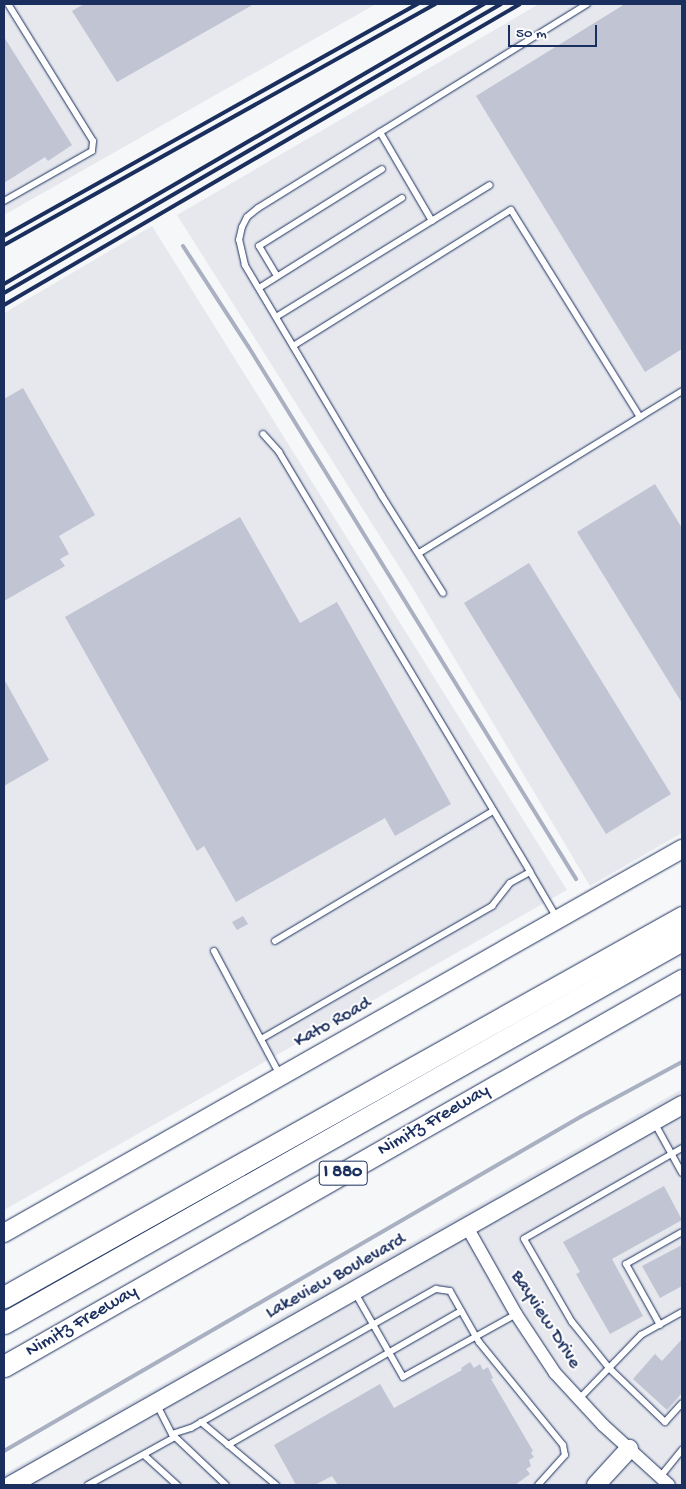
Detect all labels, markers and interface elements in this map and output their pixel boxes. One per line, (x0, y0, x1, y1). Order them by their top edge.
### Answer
scale bar (511, 15, 600, 47)
text: 50 m (516, 25, 547, 43)
street label: Kato Road (290, 993, 376, 1053)
street label: Nimitz Freeway (374, 1080, 494, 1162)
road number: I 880 (318, 1158, 368, 1188)
street label: Lakeview Boulevard (262, 1229, 410, 1325)
street label: Bayview Drive (505, 1267, 585, 1373)
street label: Nimitz Freeway (22, 1281, 142, 1363)

